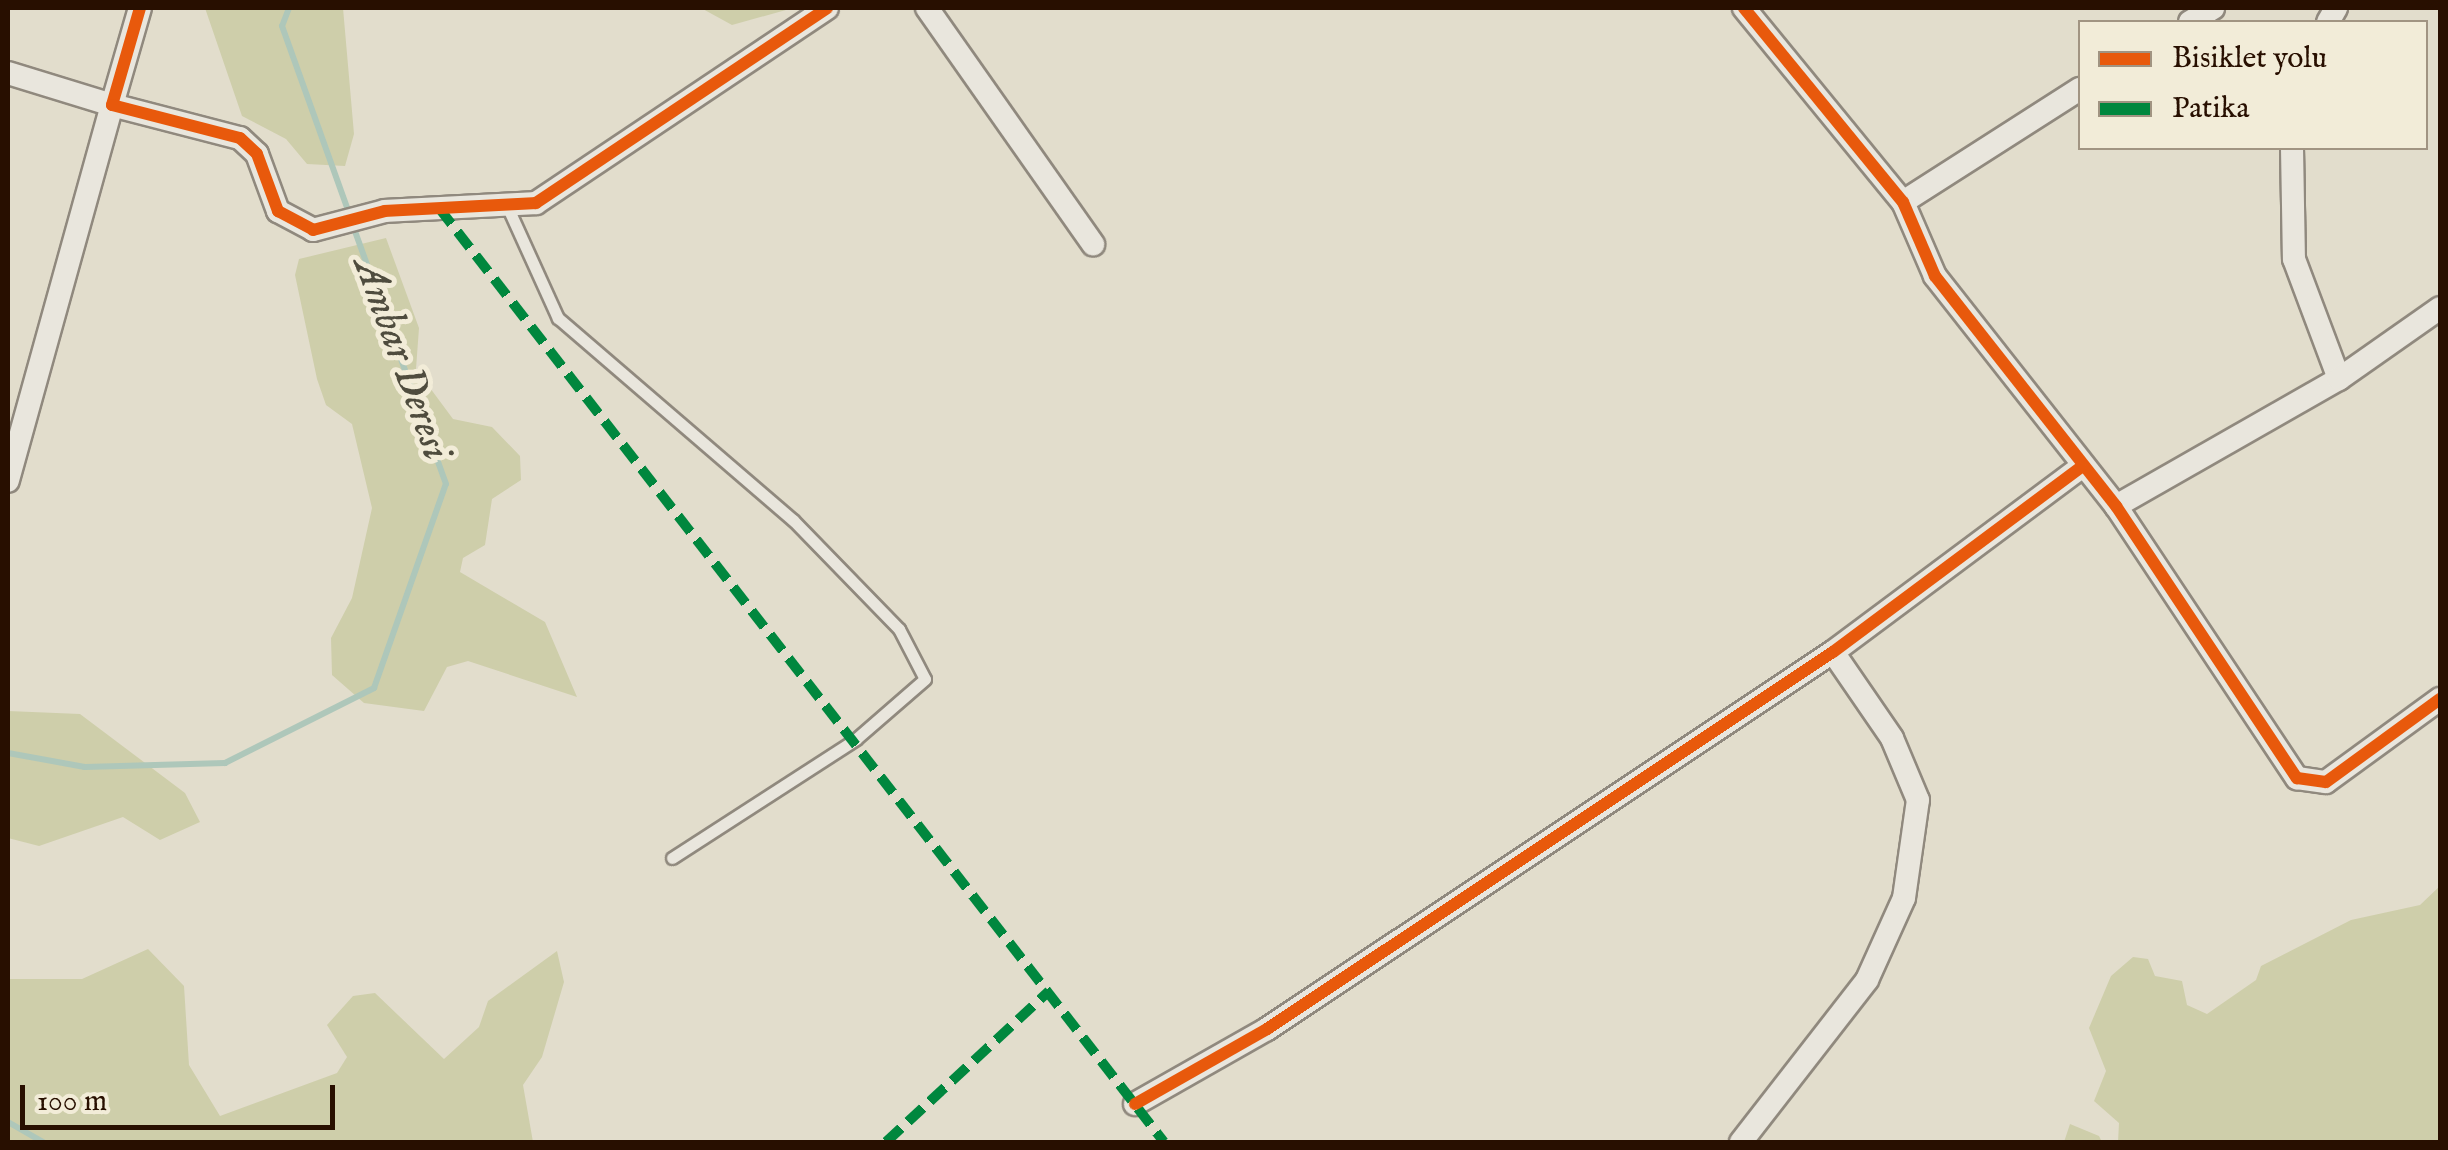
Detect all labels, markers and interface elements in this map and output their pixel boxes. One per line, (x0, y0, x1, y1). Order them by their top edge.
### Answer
legend (2078, 20, 2428, 150)
text: Bisiklet yolu (2172, 40, 2327, 78)
text: Patika (2172, 90, 2249, 128)
water label: Ambar Deresi (341, 251, 461, 467)
scale bar (25, 1065, 340, 1127)
text: 100 m (37, 1083, 107, 1121)

